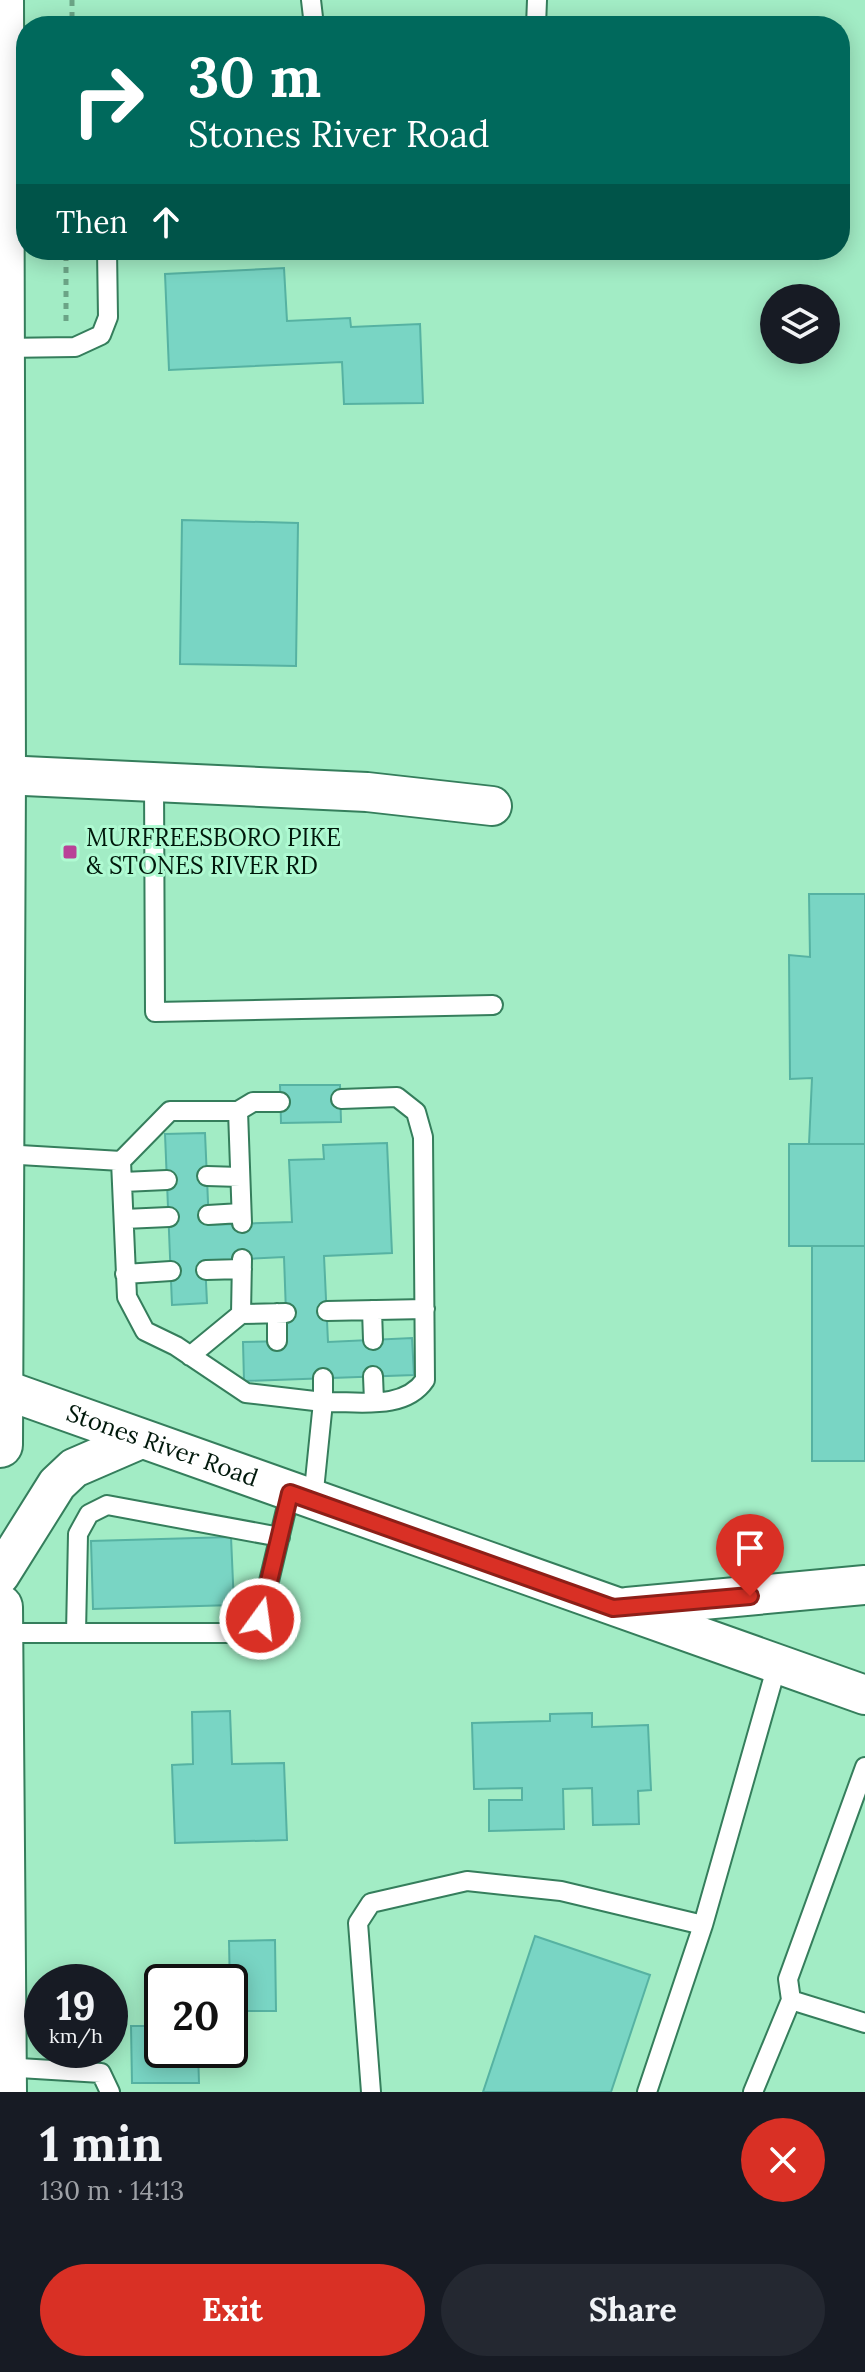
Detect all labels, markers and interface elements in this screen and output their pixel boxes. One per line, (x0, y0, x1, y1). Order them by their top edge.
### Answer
text: 30 m (188, 41, 321, 112)
icon: right (56, 48, 160, 152)
text: Stones River Road (188, 111, 490, 157)
icon: ahead (144, 200, 188, 244)
text: Then (56, 203, 128, 241)
map controls (760, 284, 840, 364)
button: layers (760, 284, 840, 364)
place label: MURFREESBORO PIKE & STONES RIVER RD (86, 822, 341, 881)
marker: MURFREESBORO PIKE & STONES RIVER RD (61, 843, 79, 861)
street label: Stones River Road (62, 1397, 262, 1493)
pin (716, 1514, 784, 1596)
icon: arrive (728, 1526, 772, 1570)
position arrow (218, 1577, 302, 1661)
speed limit sign: 20 (144, 1964, 248, 2068)
text: 19 (56, 1980, 96, 2031)
text: km/h (49, 2023, 103, 2048)
text: 1 min (40, 2113, 163, 2174)
button: close (741, 2118, 825, 2202)
text: 130 m · 14:13 (40, 2174, 184, 2207)
button: Exit (40, 2264, 425, 2356)
button: Share (441, 2264, 825, 2356)

